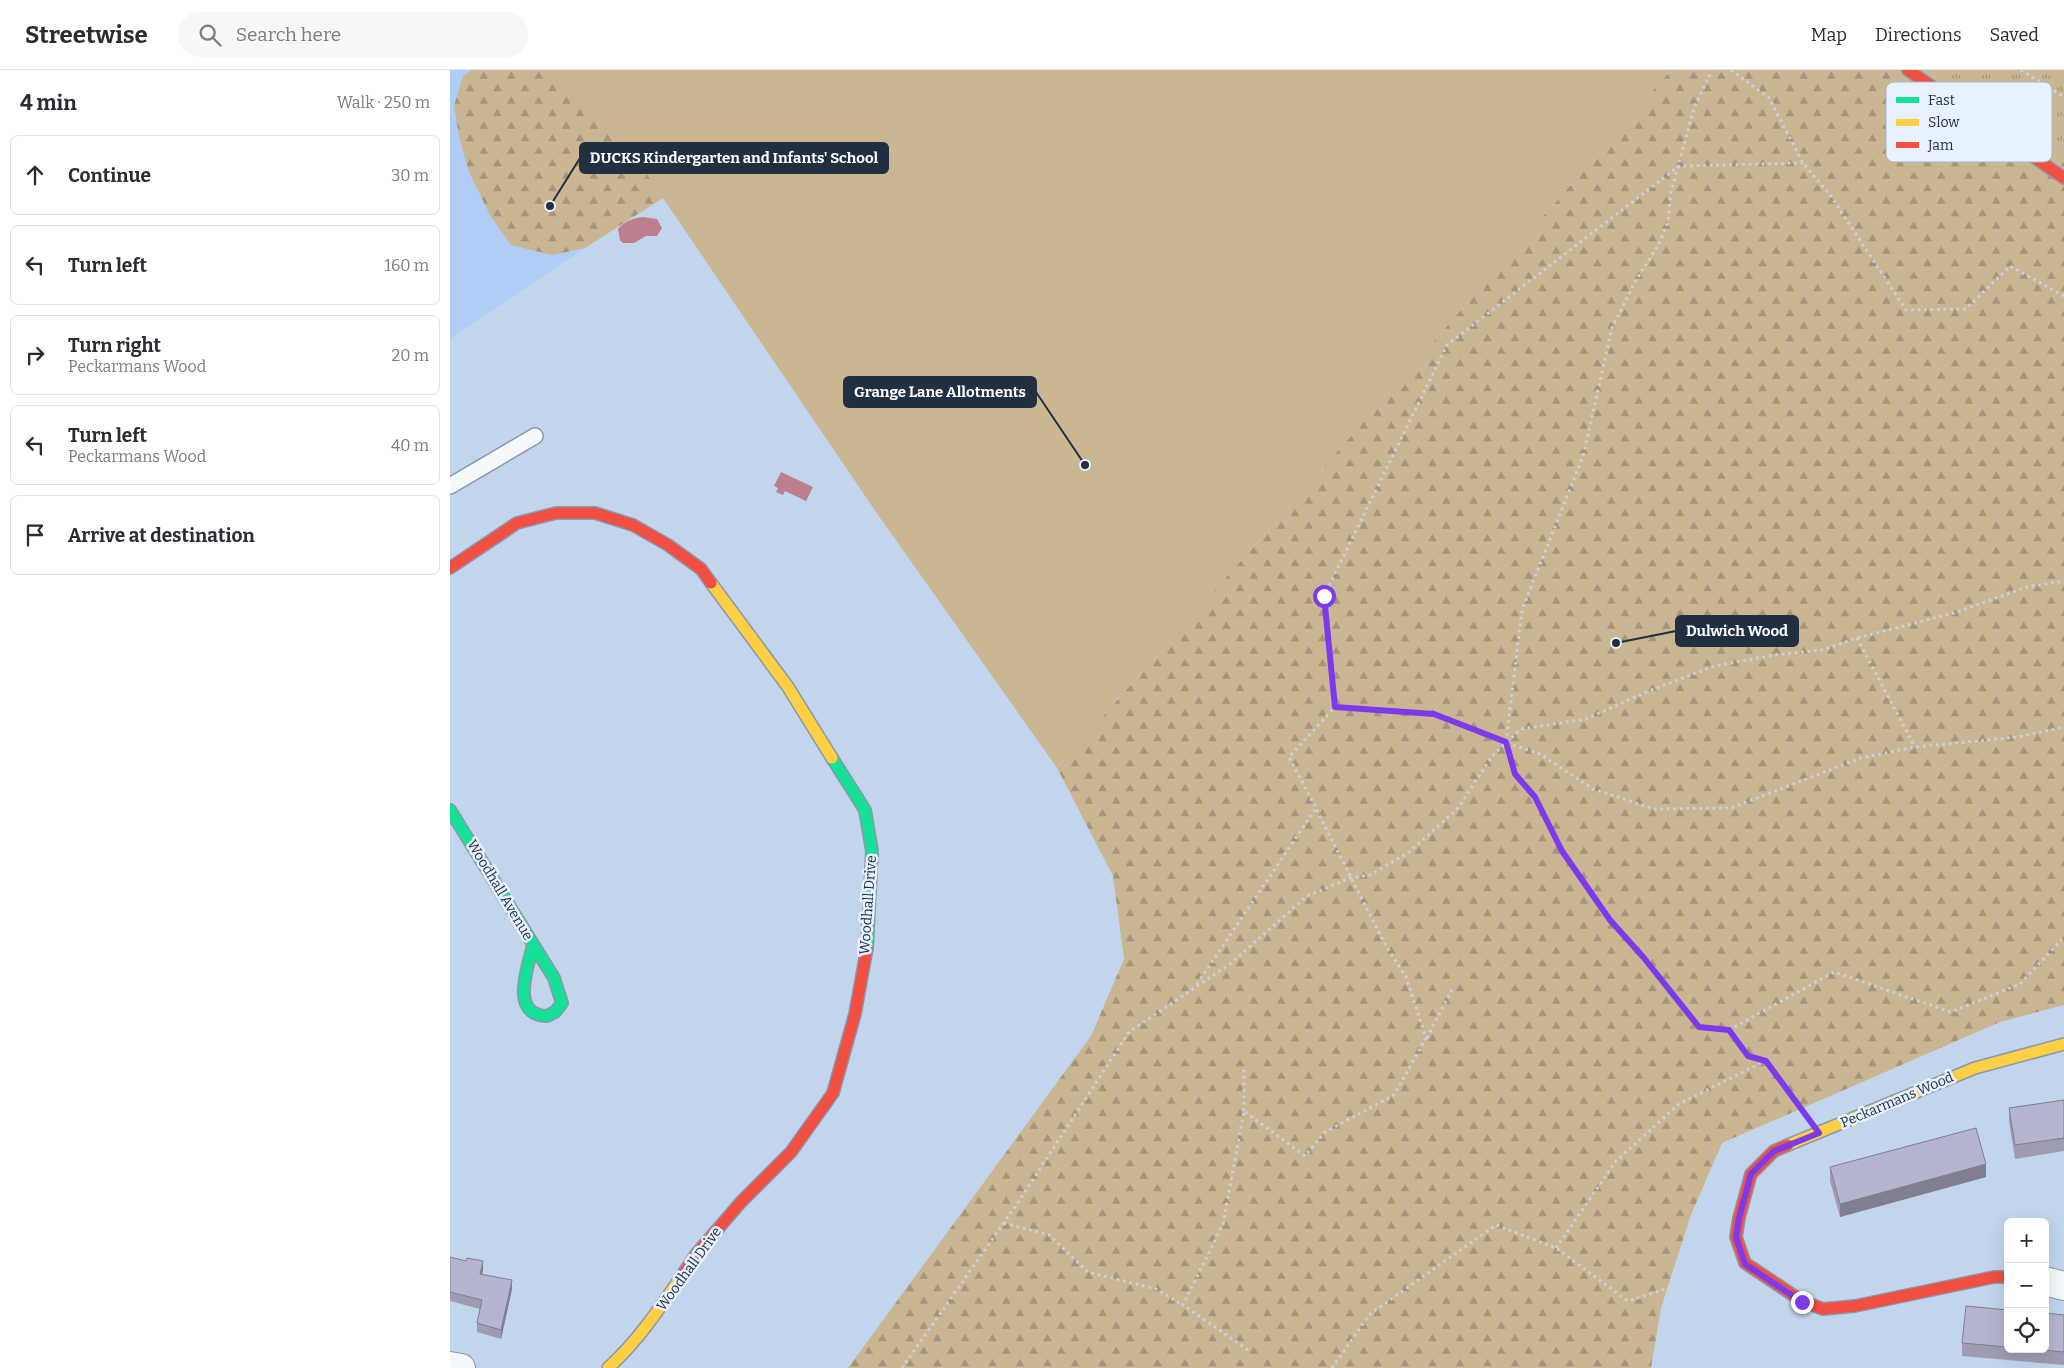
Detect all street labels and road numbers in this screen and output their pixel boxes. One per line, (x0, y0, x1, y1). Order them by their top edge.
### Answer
street label: Woodhall Avenue (463, 837, 537, 943)
street label: Woodhall Drive (856, 855, 880, 955)
street label: Peckarmans Wood (1838, 1069, 1956, 1131)
street label: Woodhall Drive (653, 1224, 725, 1314)

